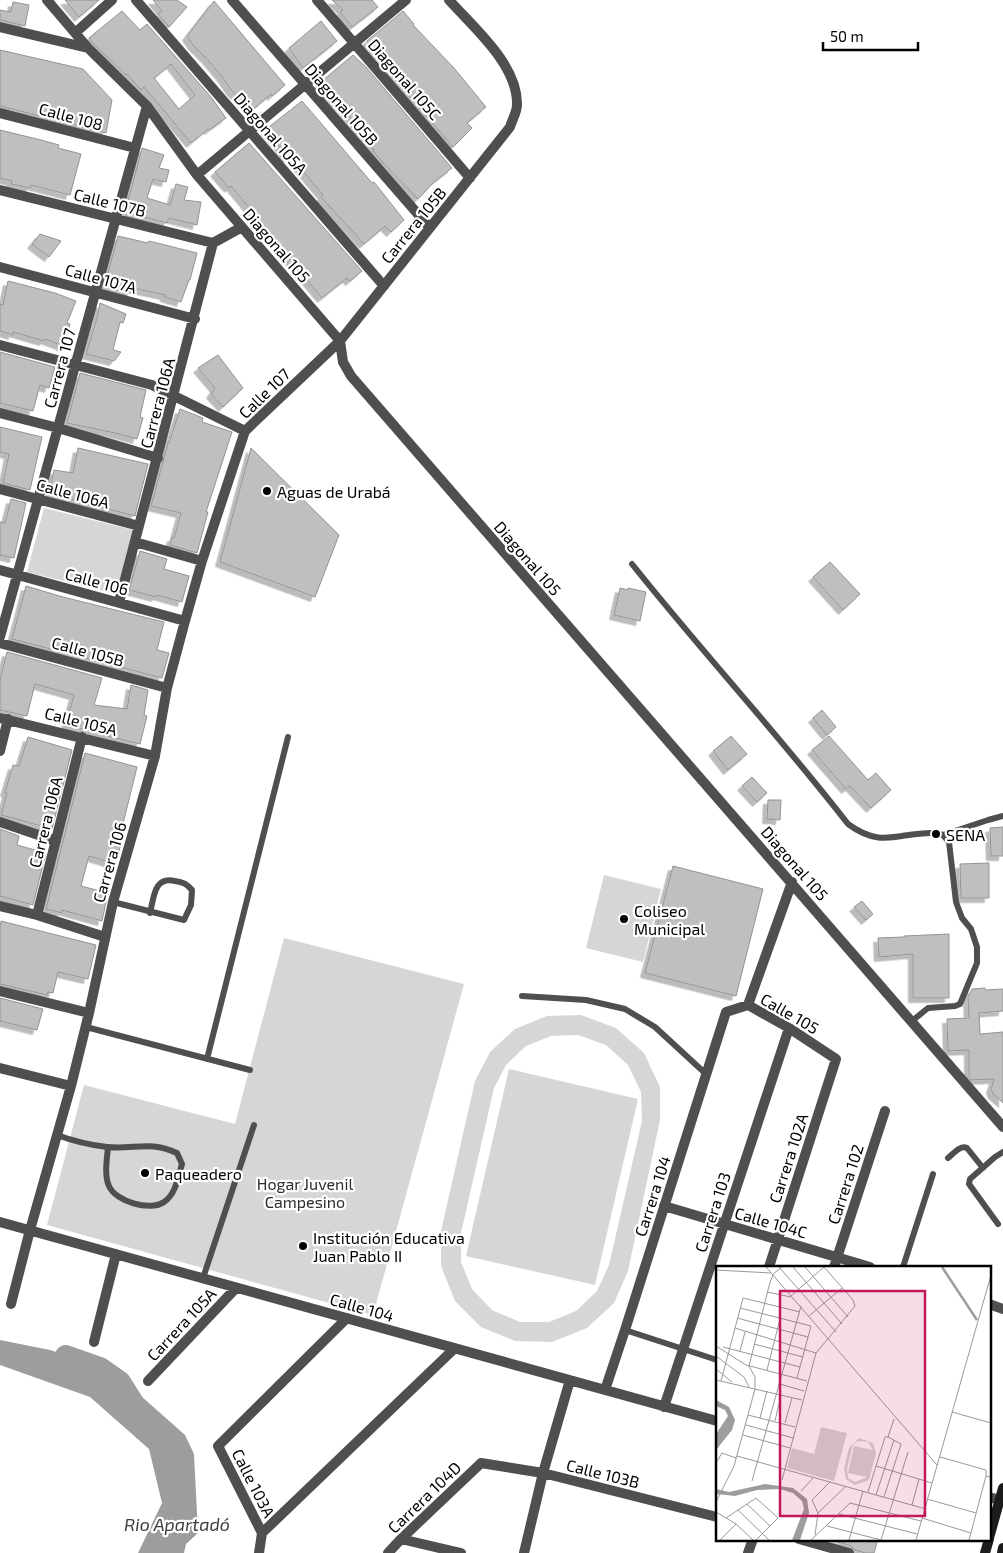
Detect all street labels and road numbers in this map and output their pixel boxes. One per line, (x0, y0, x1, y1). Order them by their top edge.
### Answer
street label: Diagonal 105C (365, 35, 445, 123)
street label: Diagonal 105B (301, 59, 383, 149)
street label: Diagonal 105A (230, 88, 312, 178)
street label: Calle 108 (37, 98, 105, 134)
street label: Carrera 105B (377, 183, 449, 267)
street label: Calle 107B (72, 184, 148, 220)
street label: Diagonal 105 (240, 204, 314, 286)
street label: Calle 107A (63, 259, 139, 297)
street label: Carrera 107 (39, 326, 79, 410)
street label: Carrera 106A (136, 356, 178, 450)
street label: Calle 107 (234, 364, 294, 422)
street label: Calle 106A (34, 474, 112, 512)
street label: Diagonal 105 (491, 517, 565, 599)
street label: Calle 106 (63, 563, 131, 599)
street label: Calle 105B (50, 632, 126, 670)
street label: Calle 105A (43, 703, 119, 739)
street label: Carrera 106A (25, 775, 65, 869)
street label: Carrera 106 (88, 819, 130, 905)
street label: Diagonal 105 (758, 822, 832, 904)
street label: Calle 105 (757, 989, 823, 1037)
street label: Carrera 102A (765, 1111, 811, 1205)
street label: Carrera 102 (823, 1142, 867, 1226)
street label: Carrera 104 (630, 1153, 674, 1239)
street label: Carrera 103 (690, 1170, 734, 1254)
street label: Calle 104C (733, 1203, 809, 1241)
street label: Carrera 105A (143, 1284, 219, 1364)
street label: Calle 104 (328, 1289, 396, 1325)
street label: Calle 103A (229, 1446, 279, 1521)
street label: Calle 103B (565, 1455, 641, 1491)
street label: Carrera 104D (383, 1457, 465, 1537)

